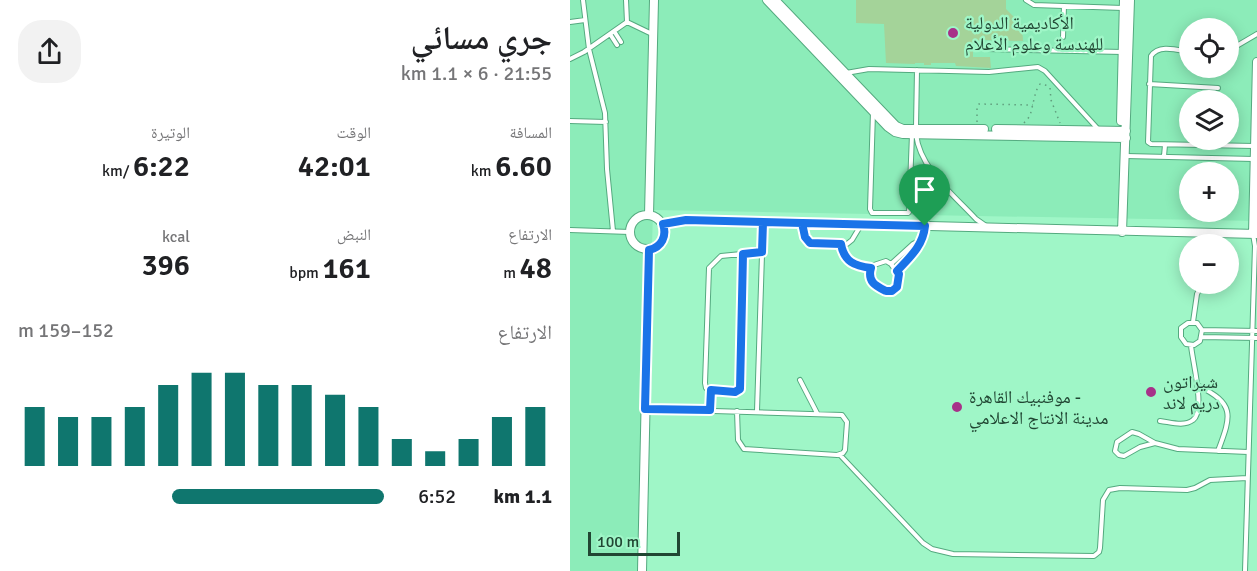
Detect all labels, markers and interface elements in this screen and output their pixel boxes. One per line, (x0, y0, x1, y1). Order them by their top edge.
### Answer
place label: الأكاديمية الدولية للهندسة وعلوم الأعلام (965, 12, 1103, 56)
text: جري مسائي (411, 18, 552, 59)
map controls (1179, 18, 1239, 294)
button: locate (1179, 18, 1239, 78)
button: share (18, 20, 81, 83)
marker: الأكاديمية الدولية للهندسة وعلوم الأعلام (946, 26, 960, 40)
text: 21:55 · 6 × 1.1 km (401, 61, 552, 86)
button: layers (1179, 90, 1239, 150)
text: الوتيرة (151, 123, 190, 143)
text: الوقت (337, 123, 371, 143)
text: المسافة (510, 123, 552, 143)
text: 6:22 (133, 148, 190, 185)
text: 42:01 (298, 148, 371, 185)
text: 6.60 (495, 148, 552, 185)
text: /km (102, 161, 133, 181)
text: km (471, 161, 495, 181)
button: + (1179, 162, 1239, 222)
pin (899, 164, 950, 226)
icon: arrive (908, 173, 941, 206)
text: النبض (337, 225, 371, 245)
text: الارتفاع (508, 225, 552, 245)
text: kcal (162, 227, 190, 247)
button: − (1179, 234, 1239, 294)
text: 396 (141, 247, 190, 284)
text: 161 (322, 250, 371, 287)
text: 48 (520, 250, 552, 287)
text: bpm (289, 263, 322, 283)
text: m (503, 263, 520, 283)
text: 152–159 m (18, 318, 114, 343)
text: الارتفاع (497, 320, 552, 345)
place label: شيراتون دريم لاند (1163, 371, 1220, 415)
marker: شيراتون دريم لاند (1144, 385, 1158, 399)
place label: موفنبيك القاهرة - مدينة الانتاج الاعلامي (969, 386, 1109, 433)
marker: موفنبيك القاهرة - مدينة الانتاج الاعلامي (950, 400, 964, 414)
text: 6:52 (418, 484, 456, 509)
text: 1.1 km (494, 484, 552, 509)
scale bar (588, 529, 680, 556)
text: 100 m (597, 532, 639, 552)

